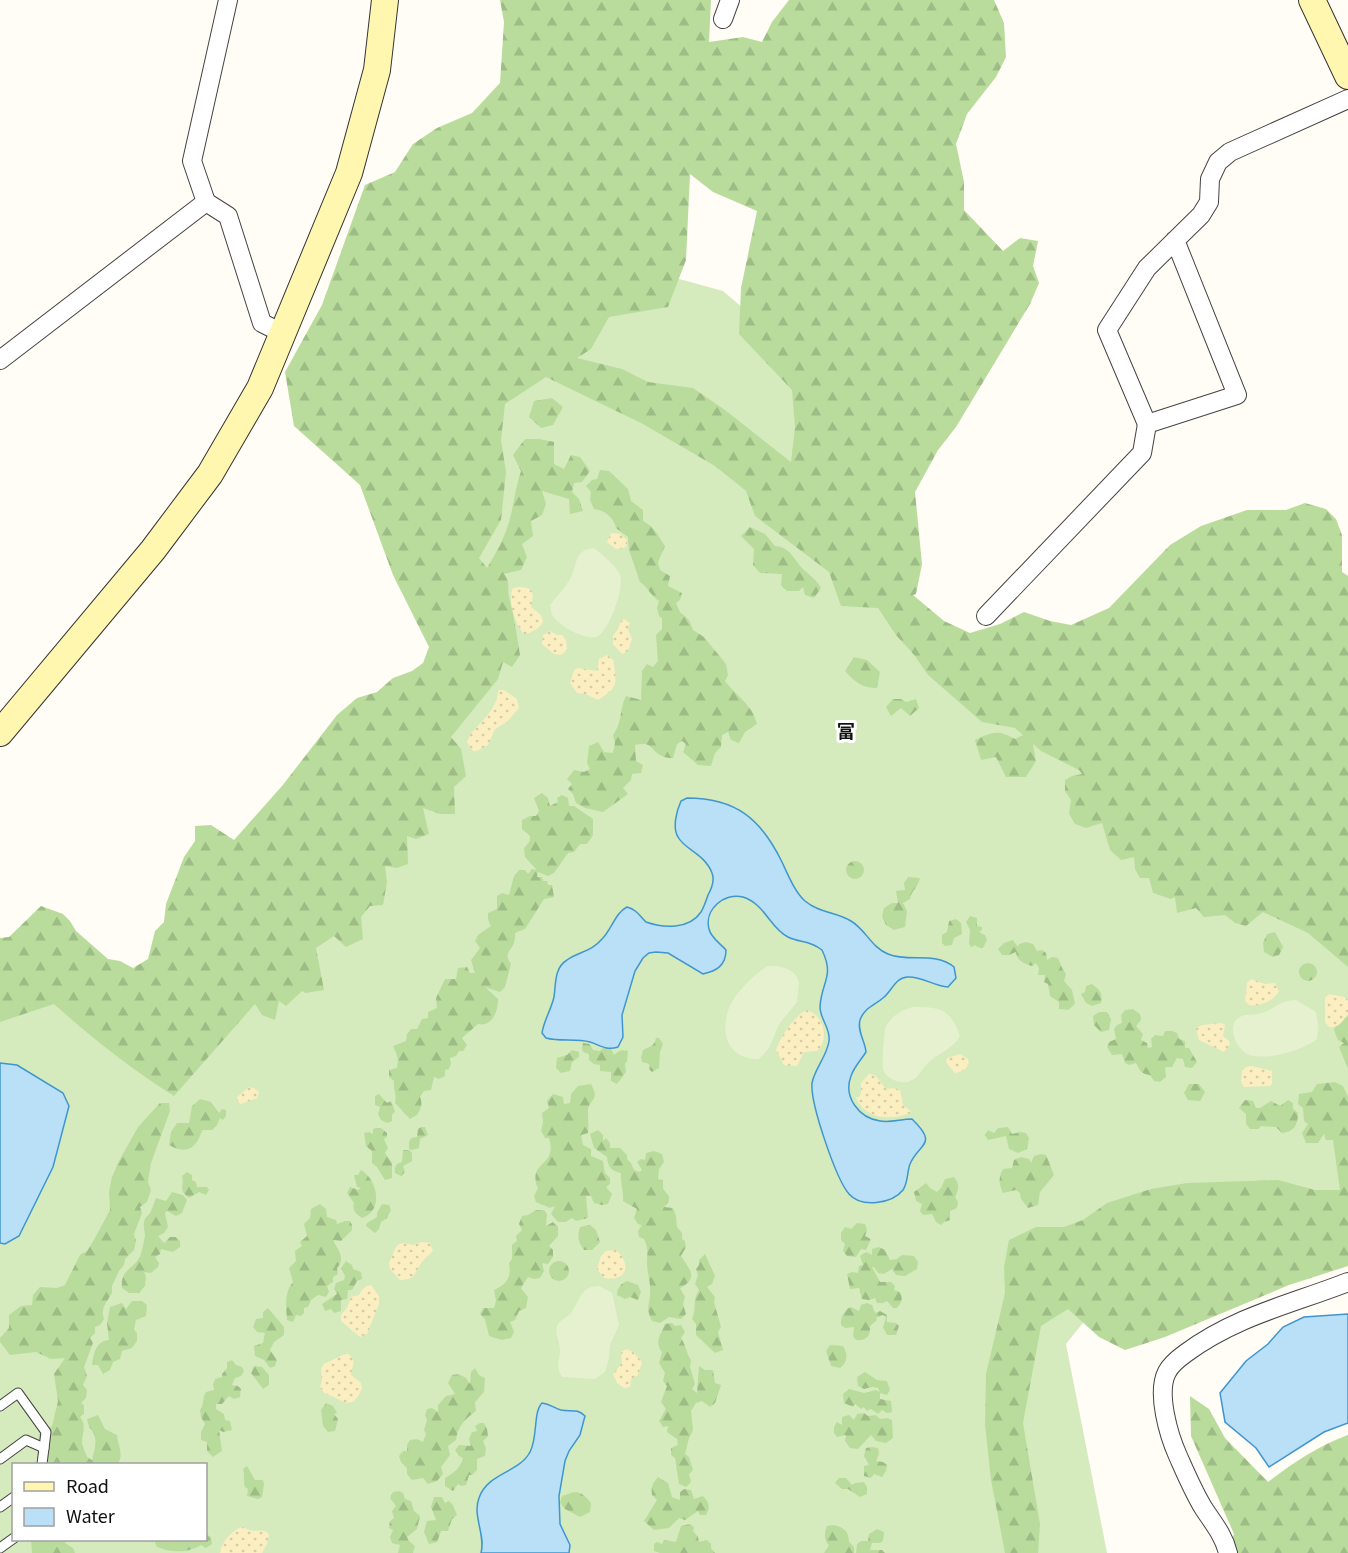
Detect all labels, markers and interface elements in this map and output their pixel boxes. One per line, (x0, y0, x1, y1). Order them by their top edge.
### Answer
district label: 富 (837, 717, 855, 743)
legend (12, 1463, 207, 1541)
text: Road (66, 1472, 109, 1498)
text: Water (66, 1502, 116, 1528)

